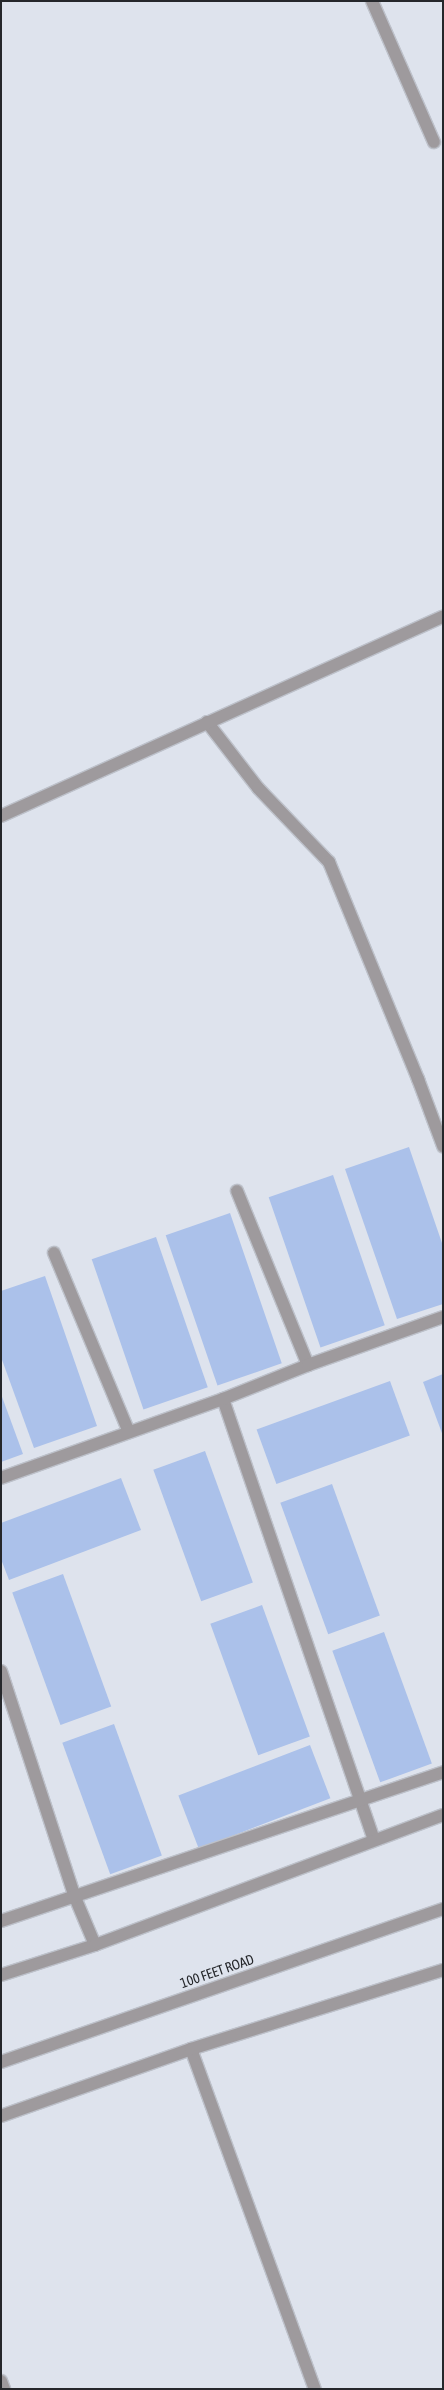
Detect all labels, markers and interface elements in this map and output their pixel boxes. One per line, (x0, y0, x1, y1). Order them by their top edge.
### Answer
street label: 100 FEET ROAD (178, 1951, 256, 1991)

